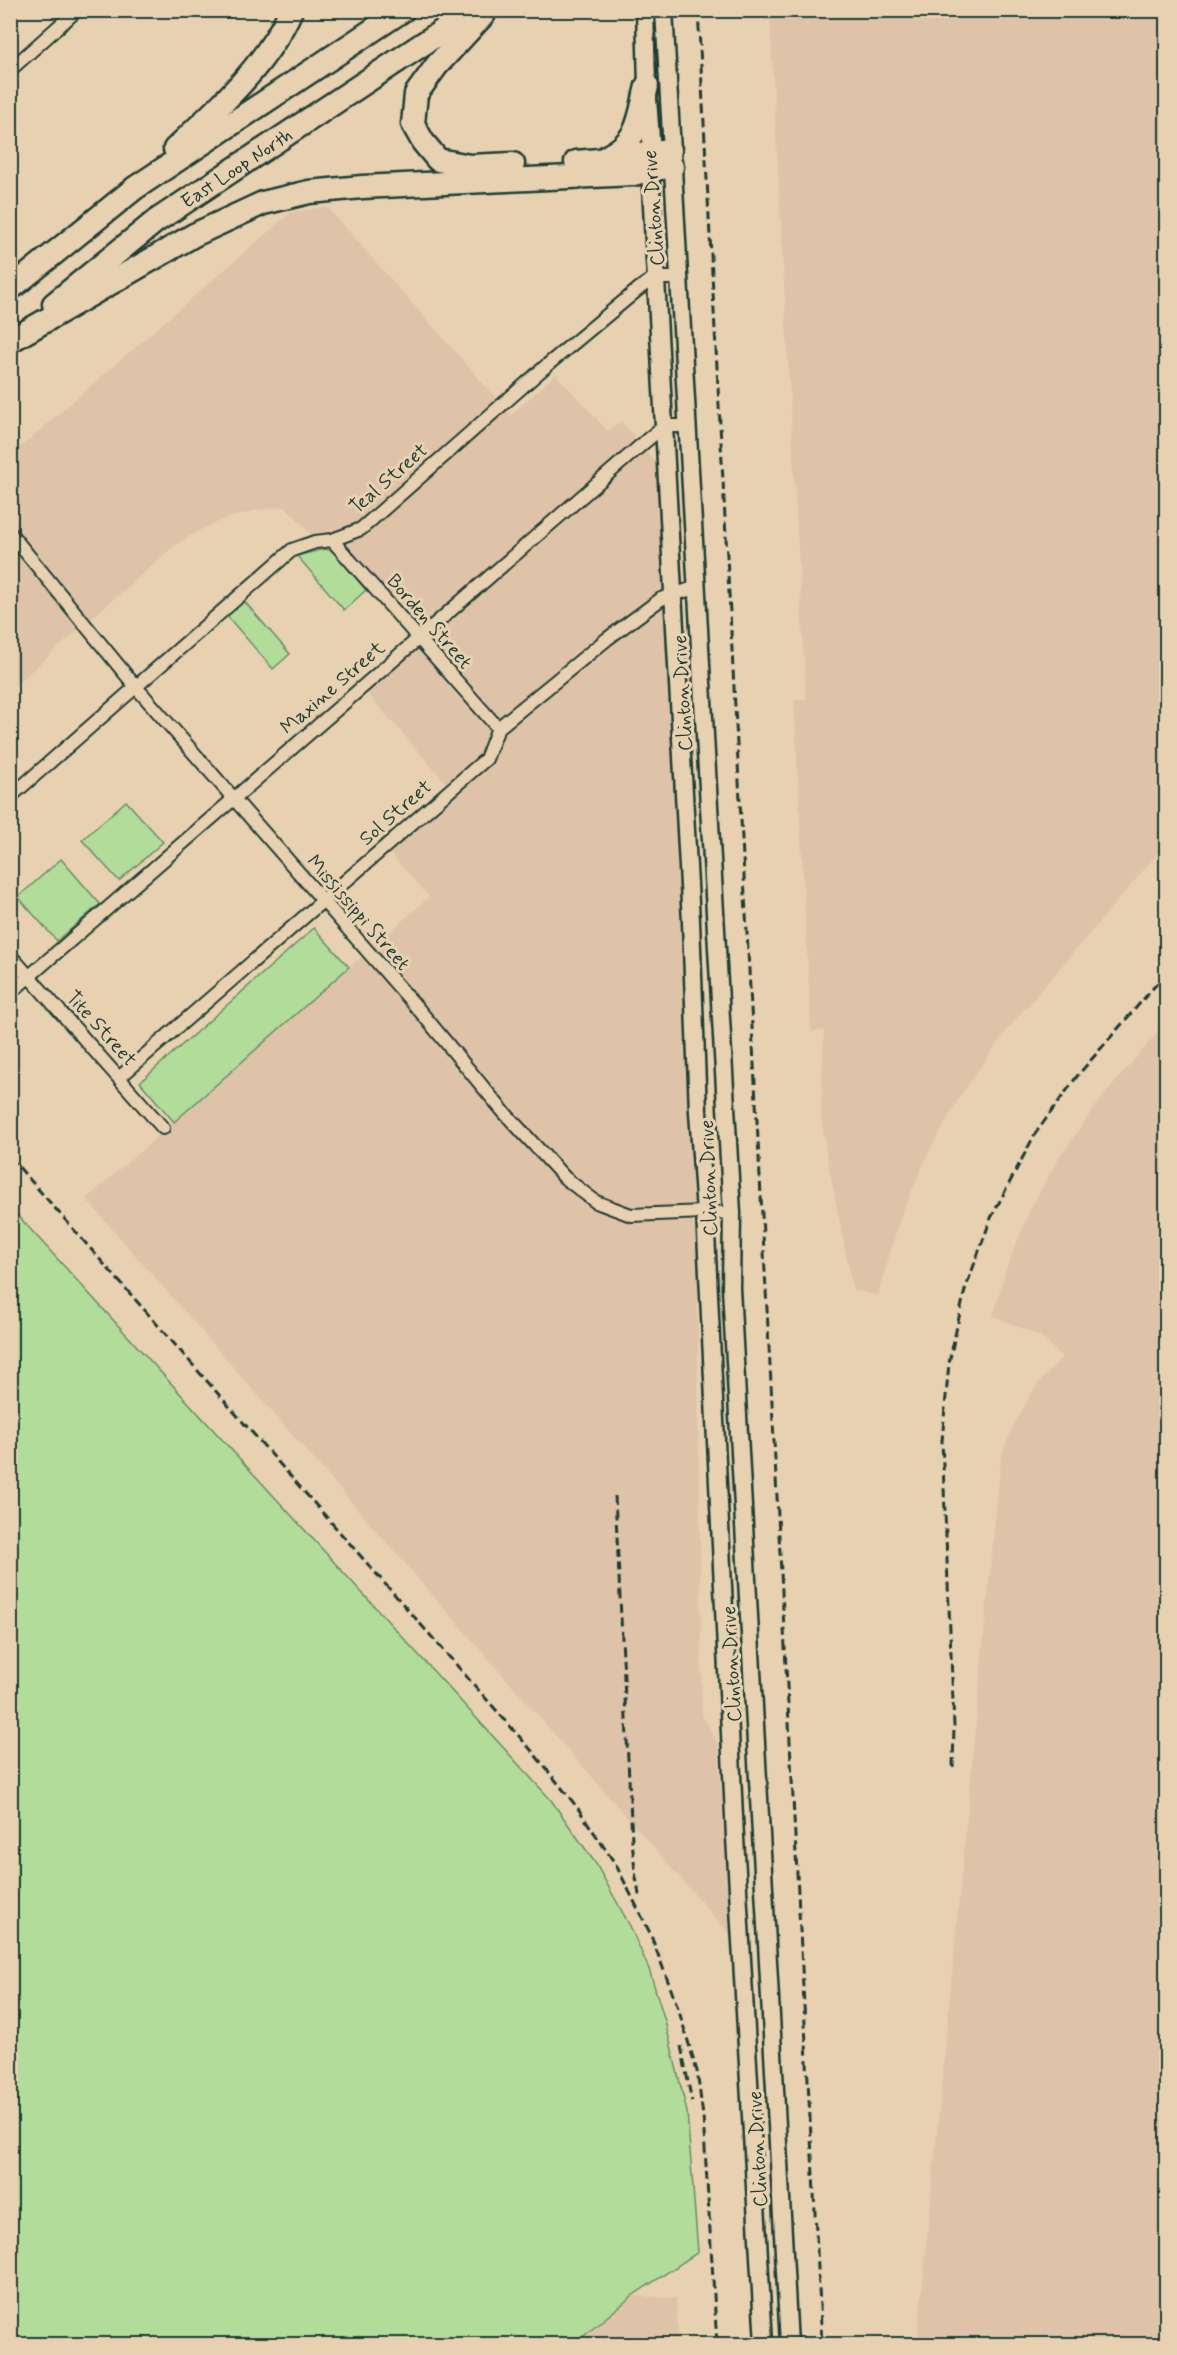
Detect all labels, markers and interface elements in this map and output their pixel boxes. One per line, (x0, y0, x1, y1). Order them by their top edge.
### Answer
street label: East Loop North (176, 122, 298, 216)
street label: Clinton Drive (637, 149, 672, 267)
street label: Teal Street (344, 437, 434, 521)
street label: Borden Street (380, 569, 478, 675)
street label: Clinton Drive (667, 634, 700, 752)
street label: Maxine Street (275, 635, 391, 741)
street label: Sol Street (354, 774, 438, 852)
street label: Mississippi Street (300, 849, 416, 977)
street label: Tite Street (59, 985, 142, 1073)
street label: Clinton Drive (694, 1119, 725, 1237)
street label: Clinton Drive (716, 1605, 749, 1723)
street label: Clinton Drive (742, 2090, 775, 2208)

